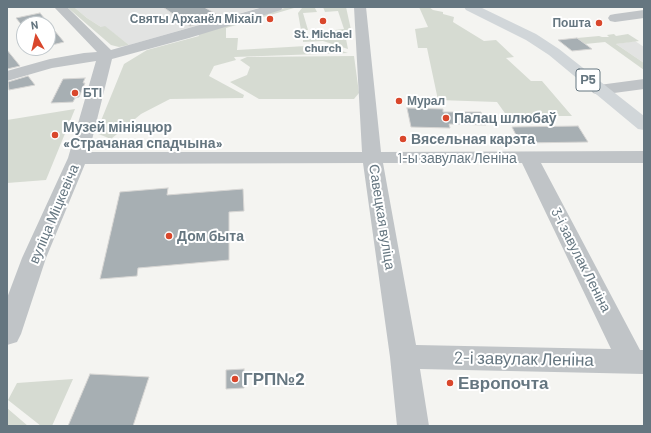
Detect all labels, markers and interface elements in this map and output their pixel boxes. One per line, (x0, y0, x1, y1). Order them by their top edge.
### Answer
place label: Святы Арханёл Міхаіл (130, 12, 262, 26)
marker: Святы Арханёл Міхаіл (265, 14, 275, 24)
north arrow (16, 16, 56, 56)
marker: St. Michael church (318, 16, 328, 26)
place label: Пошта (552, 16, 591, 30)
text: N (30, 18, 39, 32)
marker: Пошта (594, 18, 604, 28)
place label: St. Michael church (294, 27, 352, 55)
road number: Р5 (576, 69, 600, 91)
place label: БТІ (83, 86, 102, 100)
marker: БТІ (70, 88, 80, 98)
place label: Мурал (407, 94, 445, 108)
marker: Мурал (394, 96, 404, 106)
place label: Палац шлюбаў (454, 110, 556, 126)
marker: Палац шлюбаў (441, 113, 451, 123)
place label: Музей мініяцюр «Страчаная спадчына» (63, 119, 223, 152)
marker: Музей мініяцюр «Страчаная спадчына» (50, 130, 60, 140)
place label: Вясельная карэта (411, 131, 535, 147)
marker: Вясельная карэта (398, 134, 408, 144)
street label: 1-ы завулак Леніна (397, 150, 517, 166)
street label: вуліца Міцкевіча (26, 162, 82, 266)
street label: Савецкая вуліца (365, 163, 399, 271)
street label: 3-і завулак Леніна (547, 205, 615, 315)
place label: Дом быта (177, 228, 244, 244)
marker: Дом быта (164, 231, 174, 241)
street label: 2-і завулак Леніна (454, 348, 594, 370)
place label: ГРП№2 (243, 369, 305, 389)
place label: Европочта (458, 373, 548, 393)
marker: ГРП№2 (230, 374, 240, 384)
marker: Европочта (445, 378, 455, 388)

